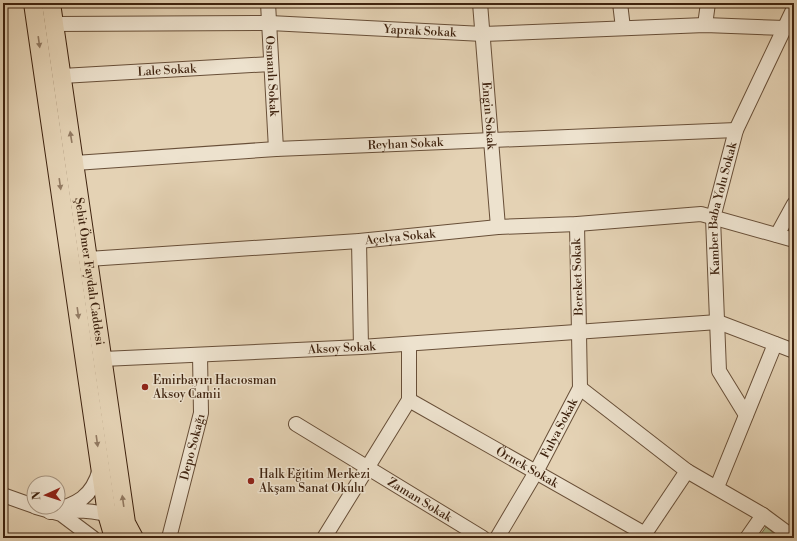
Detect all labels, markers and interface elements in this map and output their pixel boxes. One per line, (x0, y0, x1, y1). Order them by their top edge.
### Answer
street label: Yaprak Sokak (382, 21, 457, 40)
street label: Osmanlı Sokak (262, 35, 282, 118)
one-way arrow (36, 36, 42, 48)
street label: Lale Sokak (137, 61, 197, 79)
street label: Engin Sokak (479, 81, 499, 151)
one-way arrow (68, 131, 74, 143)
street label: Reyhan Sokak (367, 135, 444, 153)
street label: Kamber Baba Yolu Sokak (705, 140, 740, 276)
one-way arrow (57, 178, 63, 190)
street label: Şehit Ömer Faydalı Caddesi (72, 196, 108, 346)
street label: Açelya Sokak (363, 226, 437, 248)
street label: Bereket Sokak (569, 237, 587, 317)
one-way arrow (75, 307, 81, 319)
street label: Aksoy Sokak (307, 338, 377, 357)
place label: Emirbayırı Hacıosman Aksoy Camii (152, 373, 277, 402)
marker: Emirbayırı Hacıosman Aksoy Camii (140, 382, 150, 392)
street label: Fulya Sokak (537, 395, 581, 461)
street label: Depo Sokağı (177, 412, 208, 482)
one-way arrow (94, 435, 100, 448)
street label: Örnek Sokak (493, 442, 562, 491)
place label: Halk Eğitim Merkezi Akşam Sanat Okulu (258, 467, 370, 496)
street label: Zaman Sokak (385, 474, 455, 525)
north arrow (26, 475, 66, 515)
marker: Halk Eğitim Merkezi Akşam Sanat Okulu (246, 476, 256, 486)
text: N (30, 490, 44, 500)
one-way arrow (120, 495, 126, 507)

